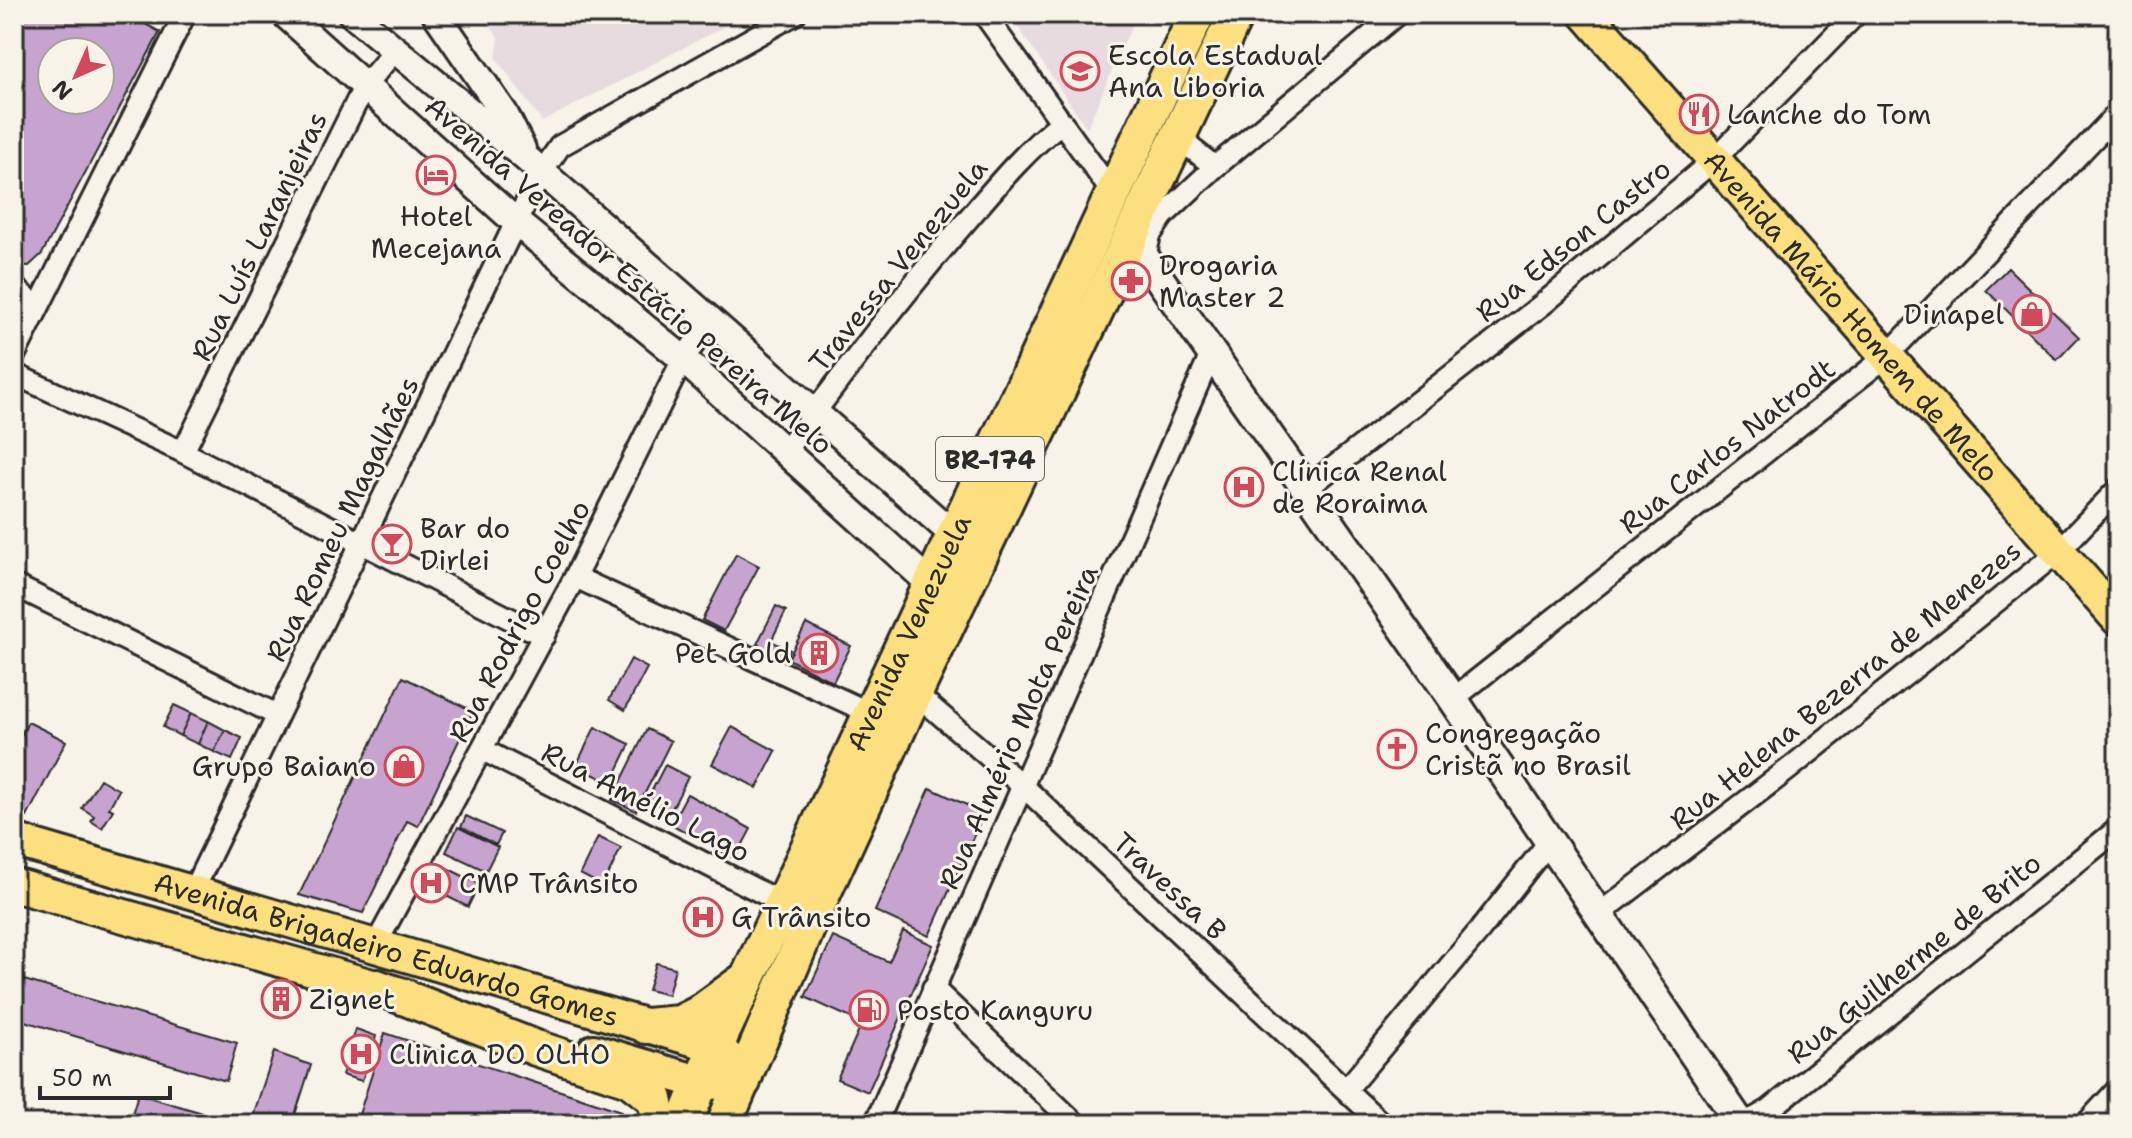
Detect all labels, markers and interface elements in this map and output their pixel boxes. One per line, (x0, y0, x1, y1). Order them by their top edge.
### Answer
north arrow (36, 36, 116, 116)
place label: Escola Estadual Ana Liboria (1108, 36, 1323, 106)
school or university icon: Escola Estadual Ana Liboria (1059, 50, 1101, 92)
text: N (46, 73, 79, 106)
street label: Avenida Vereador Estácio Pereira Melo (417, 87, 841, 463)
restaurant icon: Lanche do Tom (1678, 93, 1720, 135)
place label: Lanche do Tom (1727, 95, 1931, 133)
street label: Rua Luís Laranjeiras (182, 105, 336, 367)
street label: Avenida Mário Homem de Melo (1695, 142, 2008, 490)
street label: Rua Edson Castro (1467, 149, 1679, 331)
street label: Travessa Venezuela (800, 150, 996, 380)
hotel icon: Hotel Mecejana (415, 154, 457, 196)
place label: Hotel Mecejana (371, 197, 501, 267)
place label: Drogaria Master 2 (1159, 246, 1286, 316)
pharmacy icon: Drogaria Master 2 (1110, 260, 1152, 302)
shop icon: Dinapel (2011, 293, 2053, 335)
place label: Dinapel (1904, 295, 2005, 333)
street label: Rua Carlos Natrodt (1611, 350, 1843, 542)
street label: Rua Romeu Magalhães (256, 370, 428, 668)
road number: BR-174 (936, 437, 1044, 481)
place label: Clínica Renal de Roraima (1272, 452, 1447, 522)
hospital icon: Clínica Renal de Roraima (1223, 466, 1265, 508)
street label: Rua Rodrigo Coelho (439, 493, 599, 749)
street label: Avenida Venezuela (837, 508, 980, 758)
place label: Bar do Dirlei (420, 509, 510, 579)
bar icon: Bar do Dirlei (371, 523, 413, 565)
street label: Rua Helena Bezerra de Menezes (1661, 531, 2029, 839)
street label: Rua Almério Mota Pereira (929, 559, 1107, 895)
building icon: Pet Gold (798, 632, 840, 674)
place label: Pet Gold (675, 634, 791, 672)
place label: Congregação Cristã no Brasil (1425, 714, 1631, 784)
church icon: Congregação Cristã no Brasil (1376, 728, 1418, 770)
street label: Rua Amélio Lago (535, 733, 757, 871)
shop icon: Grupo Baiano (383, 745, 425, 787)
place label: Grupo Baiano (192, 747, 376, 785)
street label: Travessa B (1105, 823, 1235, 949)
street label: Rua Guilherme de Brito (1779, 844, 2049, 1072)
hospital icon: CMP Trânsito (410, 862, 452, 904)
street label: Avenida Brigadeiro Eduardo Gomes (149, 863, 623, 1035)
place label: CMP Trânsito (459, 864, 638, 902)
hospital icon: G Trânsito (682, 896, 724, 938)
place label: G Trânsito (731, 898, 871, 936)
building icon: Zignet (260, 978, 302, 1020)
place label: Zignet (309, 980, 395, 1018)
fuel station icon: Posto Kanguru (848, 989, 890, 1031)
place label: Posto Kanguru (897, 991, 1093, 1029)
hospital icon: Clinica DO OLHO (340, 1033, 382, 1075)
place label: Clinica DO OLHO (389, 1035, 610, 1073)
scale bar (40, 1050, 170, 1100)
text: 50 m (52, 1062, 112, 1094)

